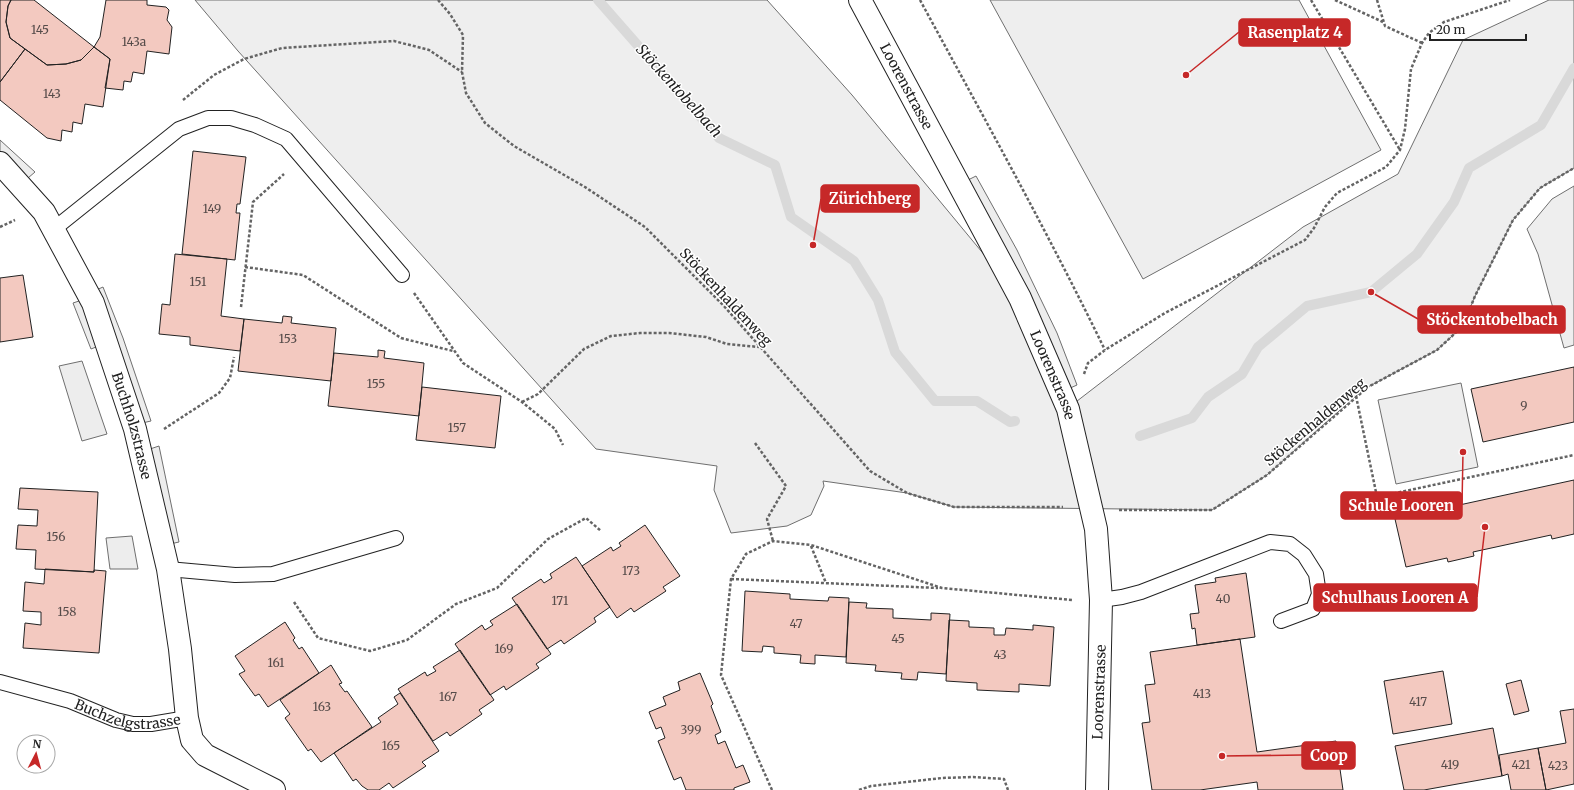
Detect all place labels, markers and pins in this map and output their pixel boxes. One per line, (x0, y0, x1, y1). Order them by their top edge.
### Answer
callout: Rasenplatz 4 (1239, 19, 1350, 46)
callout: Zürichberg (821, 185, 919, 212)
callout: Stöckentobelbach (1418, 306, 1565, 333)
callout: Schule Looren (1341, 492, 1462, 519)
callout: Schulhaus Looren A (1314, 584, 1477, 611)
callout: Coop (1302, 742, 1355, 769)

